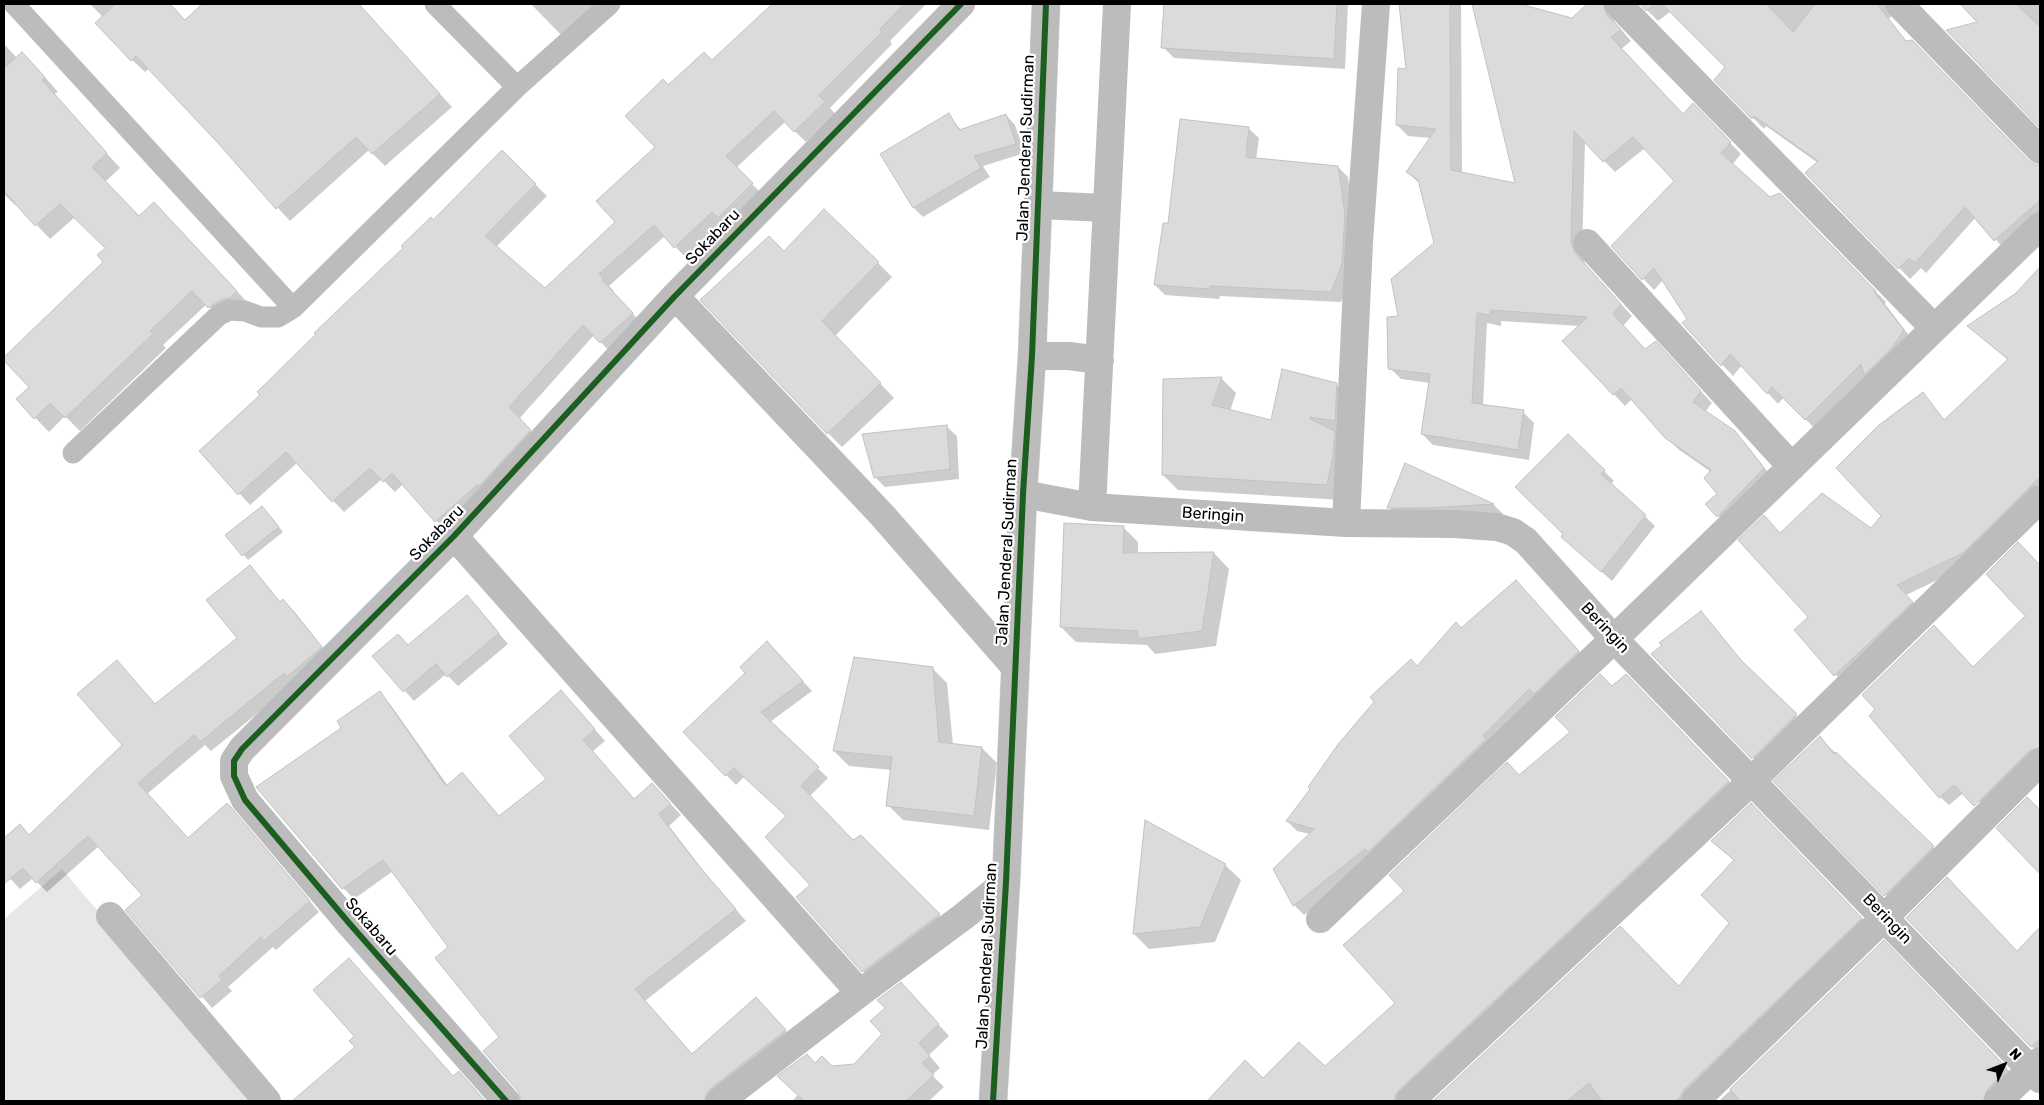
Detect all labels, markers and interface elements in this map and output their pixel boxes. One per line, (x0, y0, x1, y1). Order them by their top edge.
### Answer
street label: Jalan Jenderal Sudirman (1013, 54, 1039, 242)
street label: Sokabaru (682, 205, 744, 269)
street label: Jalan Jenderal Sudirman (993, 458, 1021, 646)
street label: Sokabaru (406, 501, 468, 565)
street label: Beringin (1181, 503, 1245, 527)
street label: Beringin (1577, 599, 1633, 657)
street label: Jalan Jenderal Sudirman (973, 862, 1001, 1050)
street label: Beringin (1858, 890, 1916, 948)
street label: Sokabaru (341, 894, 401, 960)
north arrow (1979, 1040, 2029, 1090)
text: N (2006, 1045, 2025, 1064)

